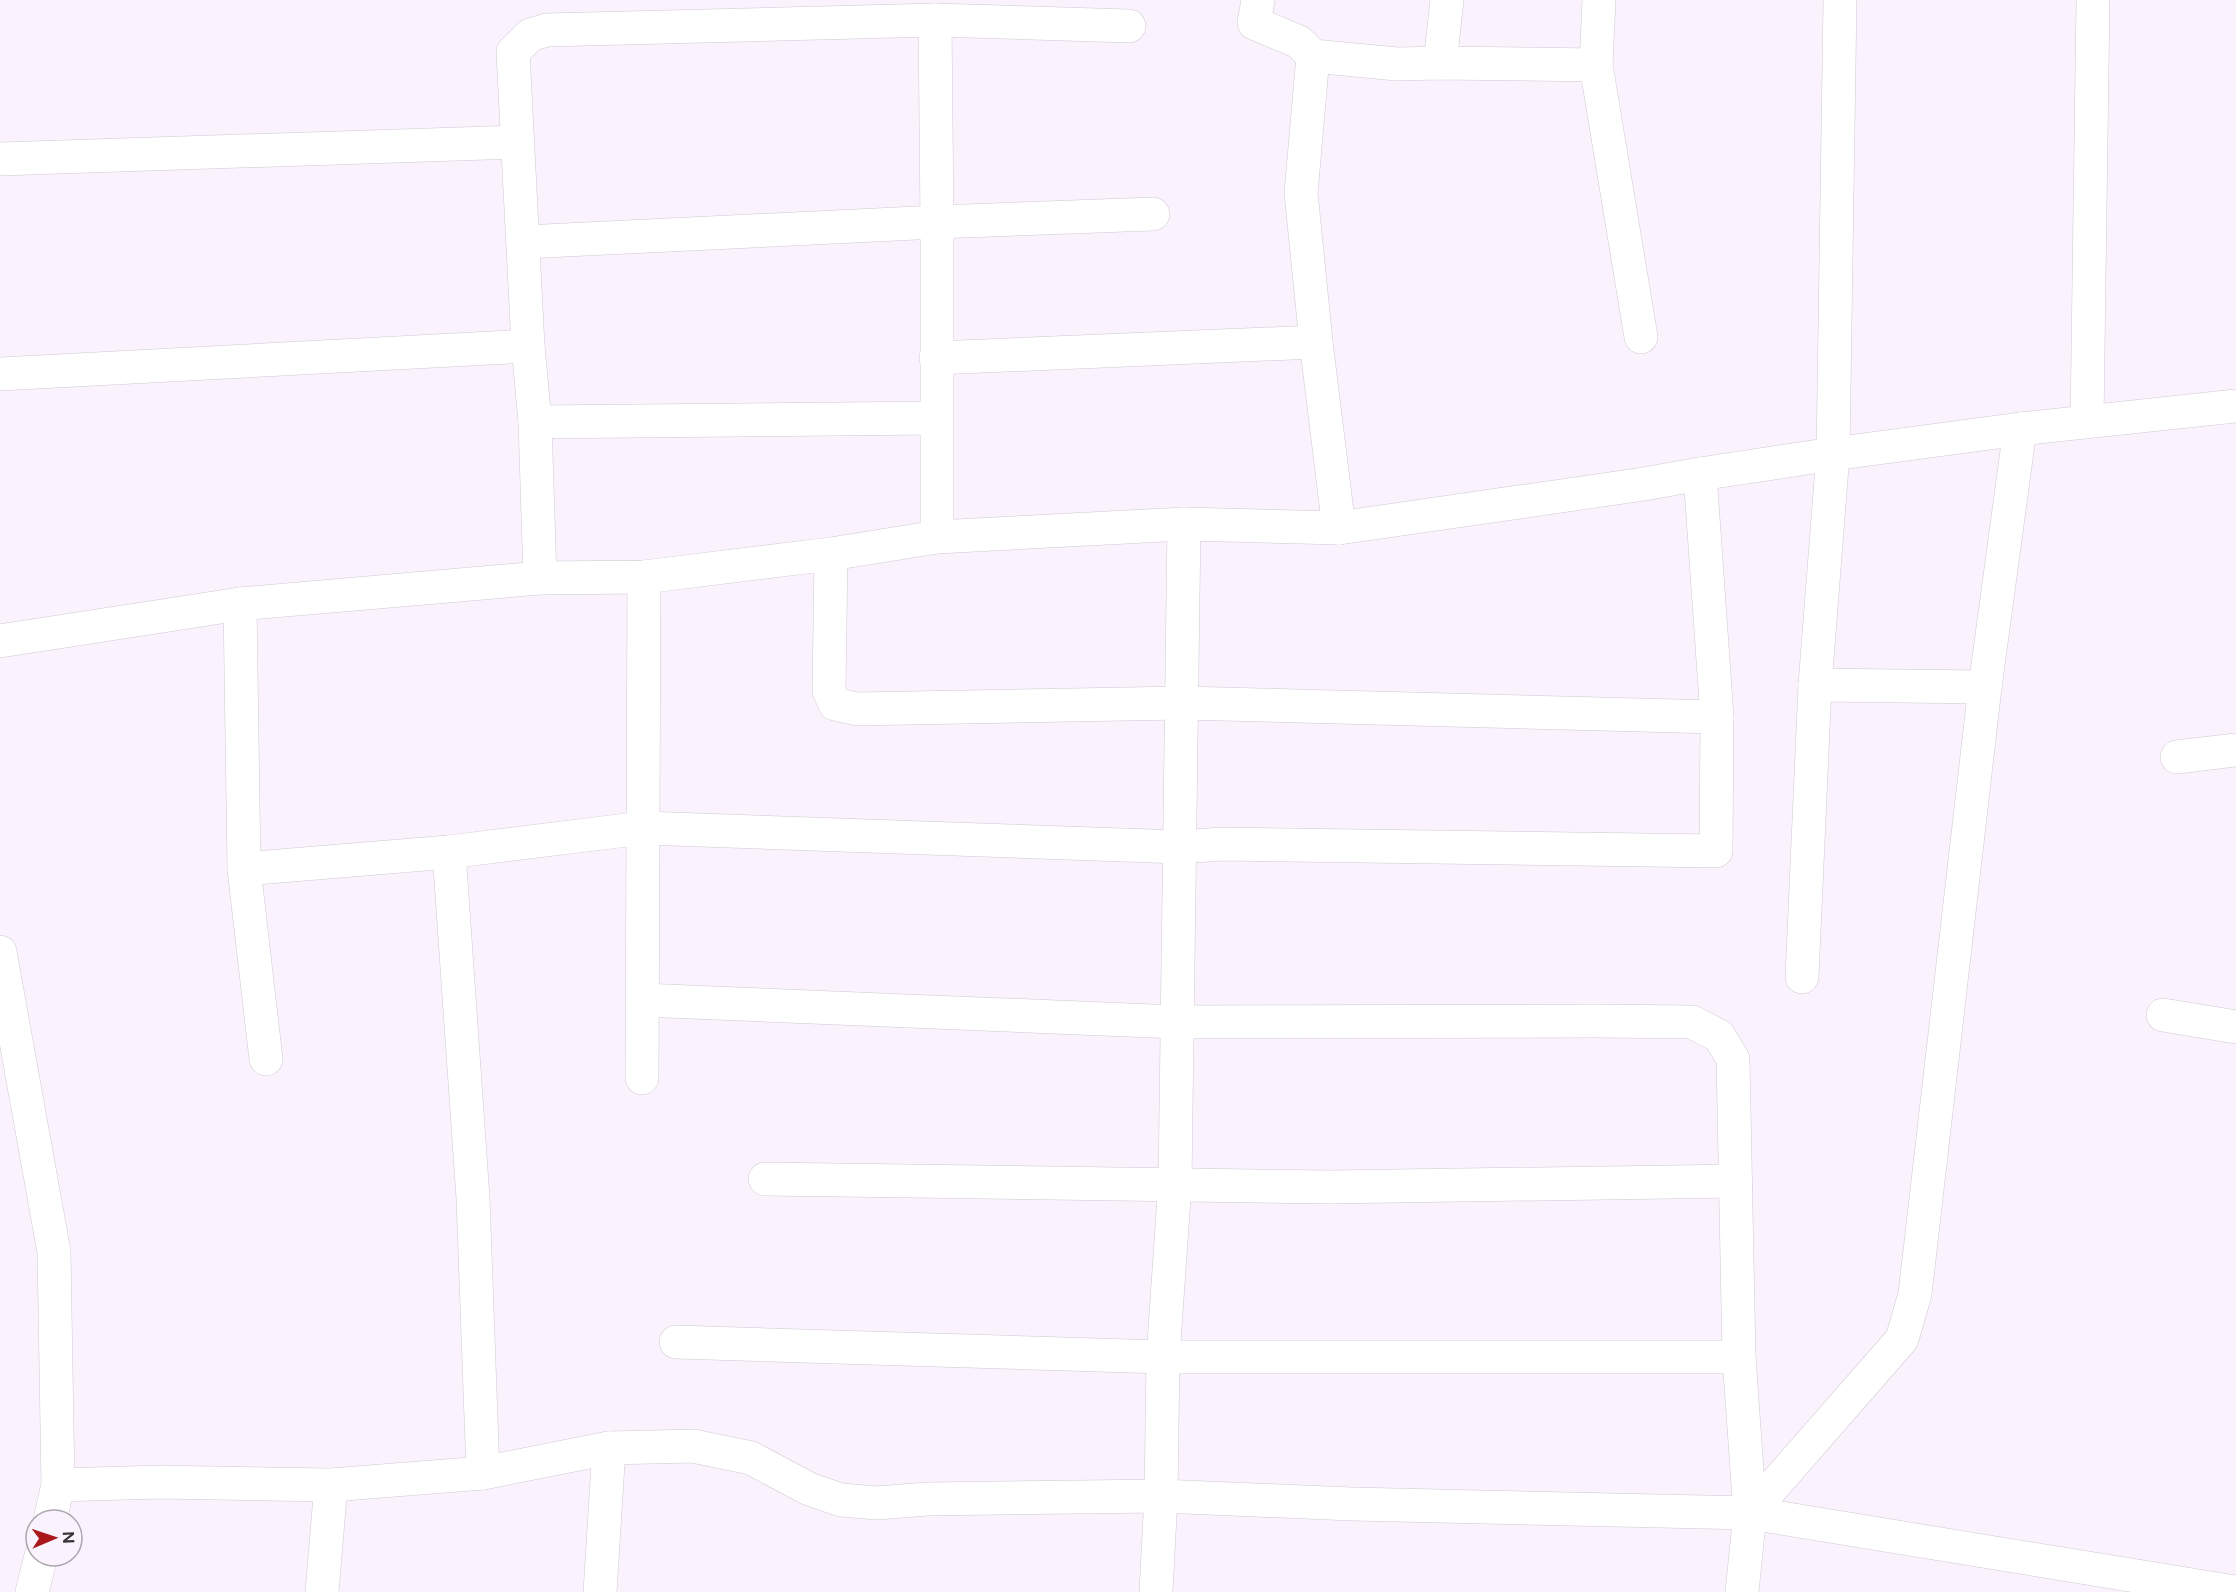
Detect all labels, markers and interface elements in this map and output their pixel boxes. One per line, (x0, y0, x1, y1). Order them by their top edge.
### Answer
north arrow (24, 1508, 84, 1568)
text: N (59, 1531, 78, 1544)

